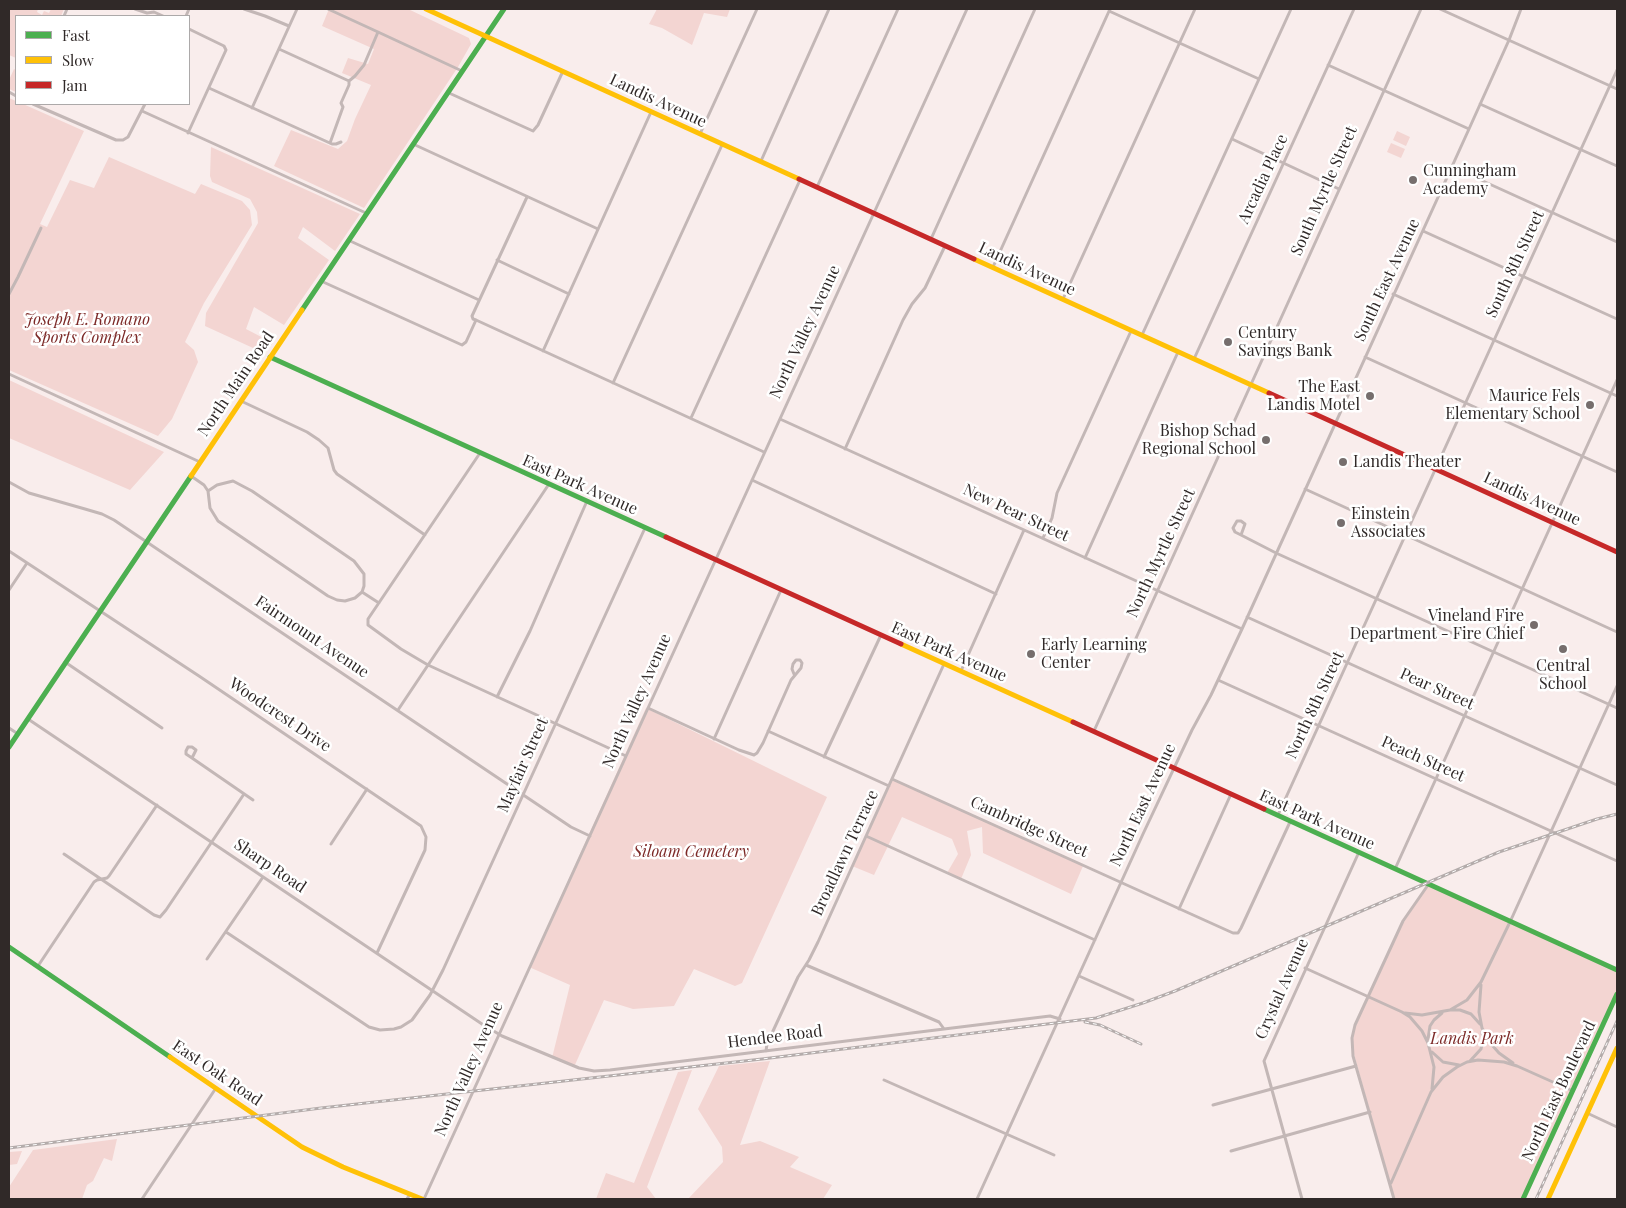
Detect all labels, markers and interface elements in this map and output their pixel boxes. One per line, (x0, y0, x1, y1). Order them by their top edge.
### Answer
legend (15, 15, 190, 105)
text: Fast (62, 25, 90, 45)
text: Slow (62, 50, 94, 70)
street label: Landis Avenue (606, 70, 710, 132)
text: Jam (62, 75, 87, 95)
street label: South Myrtle Street (1287, 123, 1361, 259)
street label: Arcadia Place (1234, 131, 1292, 227)
place label: Cunningham Academy (1423, 161, 1517, 199)
marker: Cunningham Academy (1407, 174, 1419, 186)
street label: South 8th Street (1482, 207, 1548, 321)
street label: South East Avenue (1350, 216, 1424, 344)
street label: Landis Avenue (975, 238, 1079, 300)
street label: North Valley Avenue (766, 262, 844, 402)
park label: Joseph E. Romano Sports Complex (24, 310, 150, 348)
place label: Century Savings Bank (1238, 323, 1332, 361)
street label: North Main Road (194, 328, 278, 440)
marker: Century Savings Bank (1222, 336, 1234, 348)
place label: The East Landis Motel (1267, 377, 1360, 415)
place label: Maurice Fels Elementary School (1445, 386, 1580, 424)
marker: The East Landis Motel (1364, 390, 1376, 402)
marker: Maurice Fels Elementary School (1584, 399, 1596, 411)
place label: Bishop Schad Regional School (1142, 421, 1256, 459)
marker: Bishop Schad Regional School (1260, 434, 1272, 446)
street label: East Park Avenue (519, 451, 641, 519)
place label: Landis Theater (1353, 452, 1461, 472)
marker: Landis Theater (1337, 456, 1349, 468)
street label: Landis Avenue (1480, 468, 1584, 530)
street label: New Pear Street (960, 480, 1072, 546)
street label: North Myrtle Street (1123, 486, 1199, 620)
place label: Einstein Associates (1351, 504, 1425, 542)
marker: Einstein Associates (1335, 517, 1347, 529)
street label: Fairmount Avenue (252, 592, 372, 682)
place label: Vineland Fire Department - Fire Chief (1350, 606, 1524, 644)
street label: East Park Avenue (888, 618, 1010, 686)
marker: Vineland Fire Department - Fire Chief (1528, 619, 1540, 631)
street label: North Valley Avenue (599, 631, 675, 771)
place label: Early Learning Center (1041, 635, 1147, 673)
marker: Central School (1557, 643, 1569, 655)
marker: Early Learning Center (1025, 648, 1037, 660)
street label: North 8th Street (1282, 648, 1348, 762)
place label: Central School (1536, 656, 1590, 694)
street label: Pear Street (1397, 664, 1477, 714)
street label: Woodcrest Drive (225, 674, 335, 756)
street label: Mayfair Street (494, 715, 552, 815)
street label: Peach Street (1378, 732, 1468, 786)
street label: North East Avenue (1106, 741, 1180, 869)
street label: East Park Avenue (1256, 786, 1378, 854)
street label: Broadlawn Terrace (807, 787, 883, 919)
street label: Cambridge Street (967, 792, 1091, 862)
street label: Sharp Road (230, 835, 310, 897)
park label: Siloam Cemetery (633, 842, 749, 862)
street label: Crystal Avenue (1251, 936, 1313, 1042)
street label: North Valley Avenue (431, 999, 507, 1139)
street label: North East Boulevard (1518, 1018, 1600, 1164)
street label: Hendee Road (727, 1022, 823, 1052)
park label: Landis Park (1430, 1029, 1514, 1049)
street label: East Oak Road (169, 1036, 265, 1110)

